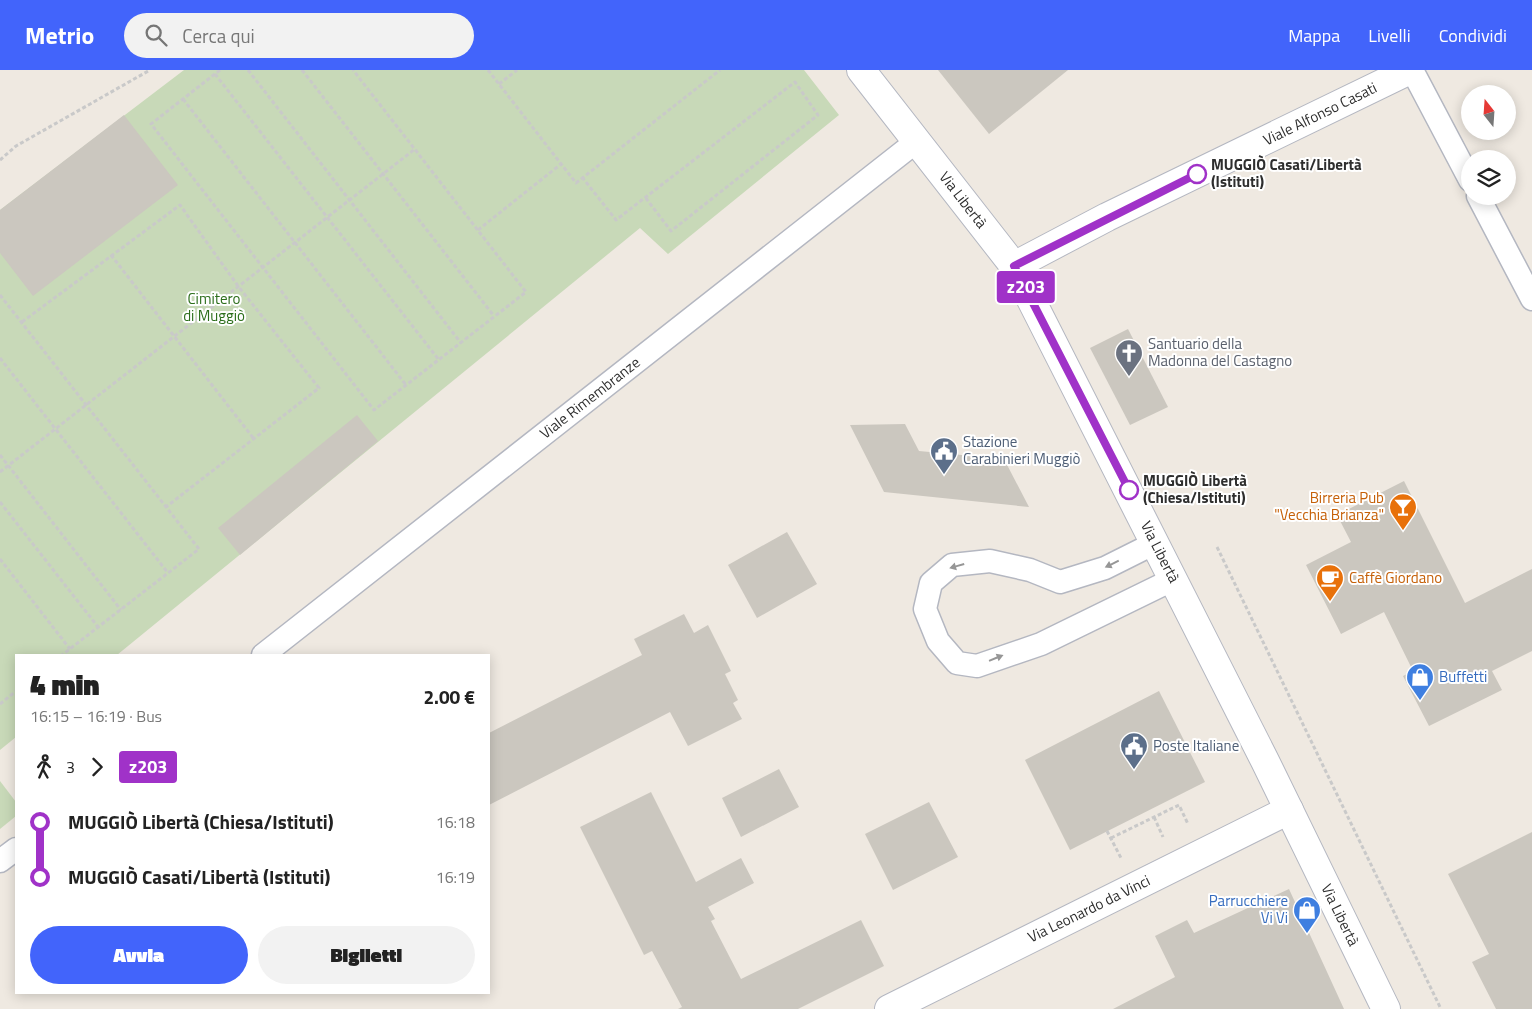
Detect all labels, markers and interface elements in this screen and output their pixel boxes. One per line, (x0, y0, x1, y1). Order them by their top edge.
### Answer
search box (124, 13, 474, 58)
text: Metrio (25, 17, 94, 53)
icon: search (142, 21, 170, 49)
text: Cerca qui (182, 21, 255, 50)
text: Mappa (1288, 22, 1340, 49)
text: Livelli (1368, 22, 1411, 49)
text: Condividi (1439, 22, 1507, 49)
street label: Viale Alfonso Casati (1259, 76, 1381, 151)
north arrow (1461, 85, 1516, 140)
map controls (1461, 85, 1516, 205)
button: layers (1461, 150, 1516, 205)
place label: MUGGIÒ Casati/Libertà (Istituti) (1211, 153, 1362, 193)
marker: MUGGIÒ Casati/Libertà (Istituti) (1187, 164, 1207, 184)
street label: Via Libertà (934, 166, 993, 233)
line badge: z203 (991, 271, 1061, 303)
text: z203 (1007, 273, 1045, 300)
park label: Cimitero di Muggiò (183, 287, 245, 327)
place label: Santuario della Madonna del Castagno (1148, 332, 1292, 372)
church icon: Santuario della Madonna del Castagno (1114, 338, 1144, 377)
street label: Viale Rimembranze (535, 351, 645, 444)
place label: Stazione Carabinieri Muggiò (963, 430, 1081, 470)
public building icon: Stazione Carabinieri Muggiò (929, 436, 959, 475)
place label: MUGGIÒ Libertà (Chiesa/Istituti) (1143, 469, 1247, 509)
marker: MUGGIÒ Libertà (Chiesa/Istituti) (1119, 480, 1139, 500)
place label: Birreria Pub "Vecchia Brianza" (1274, 486, 1384, 526)
bar icon: Birreria Pub "Vecchia Brianza" (1388, 492, 1418, 531)
street label: Via Libertà (1135, 517, 1186, 587)
one-way arrow (1105, 561, 1119, 569)
one-way arrow (949, 562, 965, 570)
cafe icon: Caffè Giordano (1315, 563, 1345, 602)
place label: Caffè Giordano (1349, 566, 1442, 589)
one-way arrow (989, 654, 1004, 662)
shop icon: Buffetti (1405, 662, 1435, 701)
text: 4 min (30, 663, 100, 706)
place label: Buffetti (1439, 665, 1487, 688)
text: 2.00 € (423, 682, 475, 711)
text: 16:15 – 16:19 · Bus (30, 704, 162, 728)
public building icon: Poste Italiane (1119, 731, 1149, 770)
place label: Poste Italiane (1153, 734, 1239, 757)
icon: walk (30, 753, 58, 781)
icon: forward (83, 753, 111, 781)
text: z203 (129, 753, 167, 780)
text: 3 (66, 755, 75, 779)
text: MUGGIÒ Libertà (Chiesa/Istituti) (68, 807, 334, 836)
text: 16:18 (436, 810, 475, 834)
text: MUGGIÒ Casati/Libertà (Istituti) (68, 862, 330, 891)
text: 16:19 (436, 865, 475, 889)
street label: Via Leonardo da Vinci (1024, 869, 1154, 948)
street label: Via Libertà (1315, 880, 1366, 950)
place label: Parrucchiere Vi Vi (1209, 889, 1288, 929)
shop icon: Parrucchiere Vi Vi (1292, 895, 1322, 934)
button: Avvia (30, 926, 248, 984)
button: Biglietti (258, 926, 475, 984)

